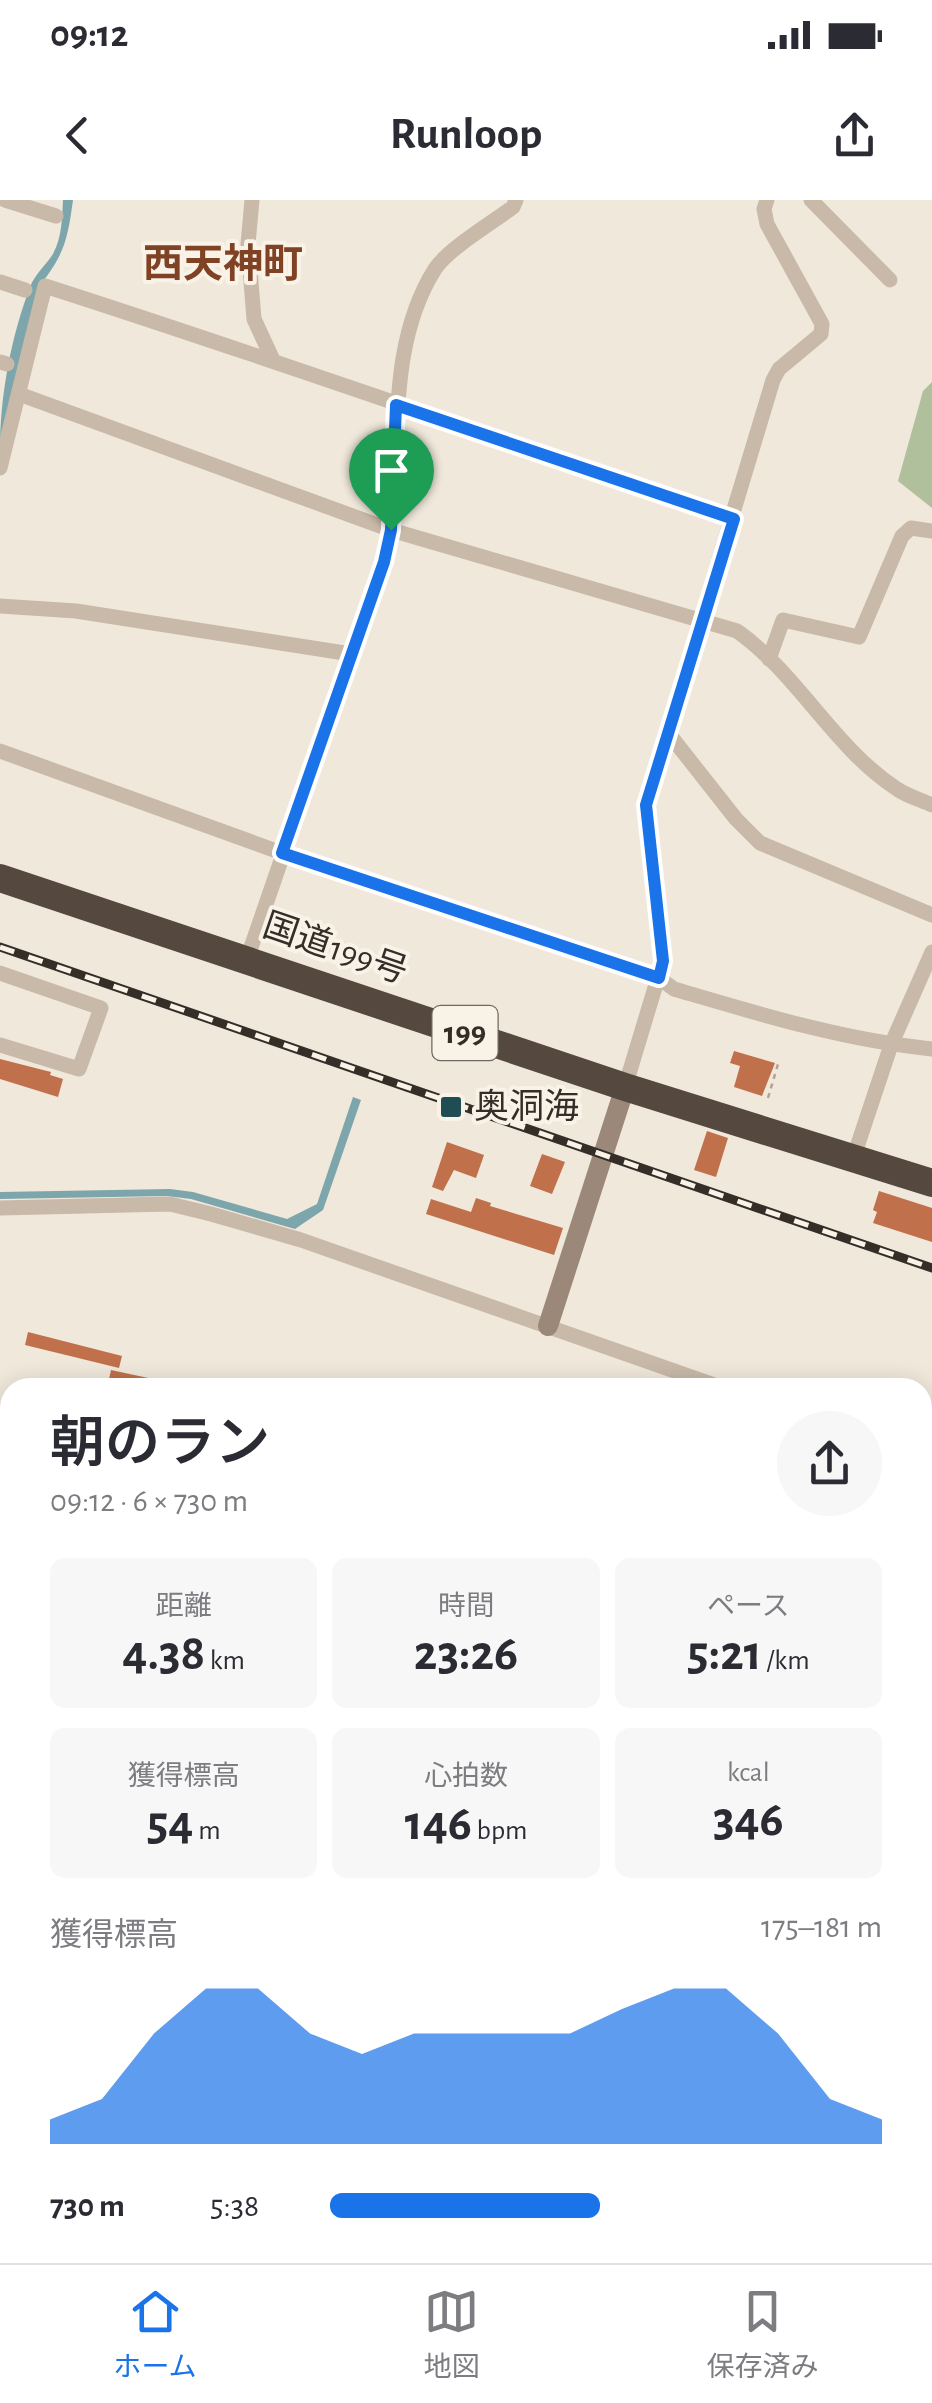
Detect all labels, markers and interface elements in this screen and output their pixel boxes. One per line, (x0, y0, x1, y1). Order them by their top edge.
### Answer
text: 09:12 (50, 16, 128, 54)
icon: back (50, 108, 105, 163)
icon: share (827, 108, 882, 163)
text: Runloop (390, 112, 542, 157)
district label: 西天神町 (143, 243, 303, 285)
pin (349, 428, 434, 531)
icon: arrive (364, 443, 419, 498)
street label: 国道199号 (258, 906, 412, 990)
road number: 199 (432, 1006, 498, 1060)
place label: 奥洞海 (474, 1088, 579, 1125)
marker: 奥洞海 (438, 1094, 464, 1120)
button: share (777, 1411, 882, 1516)
text: 朝のラン (50, 1417, 270, 1472)
text: 09:12 · 6 × 730 m (50, 1485, 248, 1517)
text: 距離 (156, 1593, 212, 1621)
text: 時間 (438, 1593, 494, 1621)
text: ペース (707, 1593, 790, 1621)
text: 4.38 (122, 1629, 205, 1679)
text: 23:26 (414, 1629, 518, 1679)
text: 5:21 (687, 1629, 762, 1679)
text: km (205, 1647, 245, 1675)
text: /km (762, 1647, 810, 1675)
text: kcal (727, 1759, 770, 1787)
text: 獲得標高 (128, 1763, 240, 1791)
text: 心拍数 (424, 1763, 508, 1791)
text: 346 (713, 1795, 784, 1845)
text: 54 (147, 1799, 194, 1849)
text: 146 (405, 1799, 472, 1849)
text: m (194, 1817, 221, 1845)
text: bpm (472, 1817, 527, 1845)
text: 175–181 m (761, 1911, 882, 1943)
text: 獲得標高 (50, 1919, 178, 1951)
text: 730 m (50, 2190, 125, 2222)
text: 5:38 (210, 2190, 259, 2222)
tab: ホーム (113, 2284, 197, 2385)
tab: 地図 (424, 2284, 480, 2385)
tab: 保存済み (706, 2284, 819, 2385)

